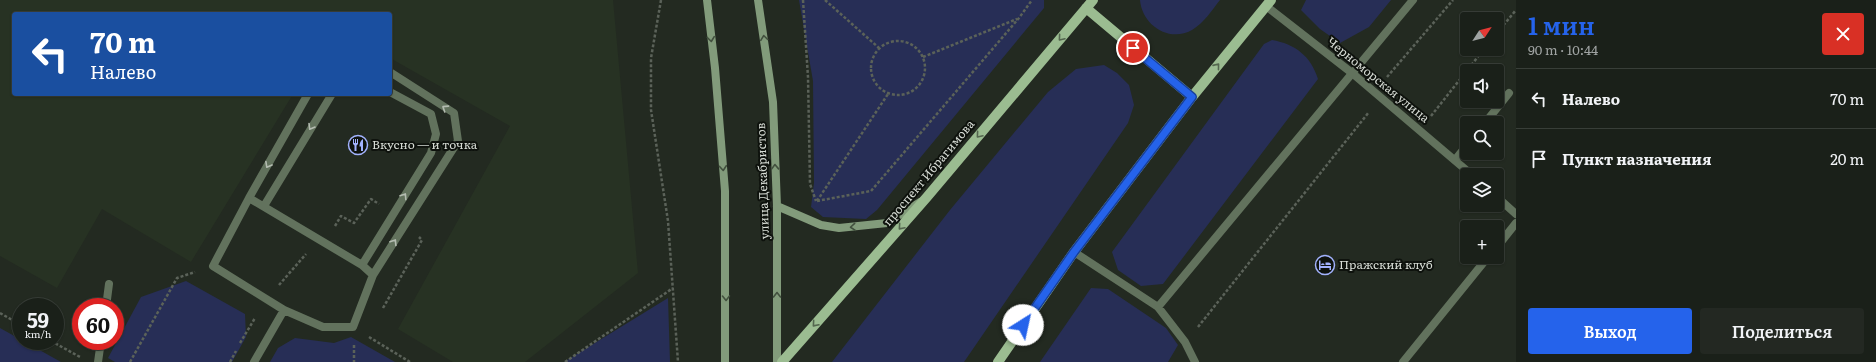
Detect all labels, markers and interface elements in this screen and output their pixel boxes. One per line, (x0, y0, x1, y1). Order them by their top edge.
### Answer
text: 1 мин (1528, 7, 1595, 42)
north arrow (1460, 12, 1504, 56)
map controls (1460, 12, 1504, 264)
button: close (1822, 13, 1864, 55)
text: 70 m (90, 20, 156, 62)
icon: left (24, 28, 76, 80)
pin (1116, 31, 1150, 65)
street label: Черноморская улица (1323, 32, 1434, 127)
one-way arrow (1058, 34, 1065, 41)
one-way arrow (760, 35, 769, 41)
one-way arrow (706, 36, 715, 42)
icon: arrive (1122, 37, 1144, 59)
text: 90 m · 10:44 (1528, 40, 1598, 59)
text: Налево (90, 58, 156, 85)
one-way arrow (1212, 64, 1219, 71)
button: sound (1460, 64, 1504, 108)
text: Налево (1562, 87, 1620, 110)
text: 70 m (1830, 87, 1864, 110)
icon: left (1528, 88, 1550, 110)
one-way arrow (443, 105, 450, 112)
street label: проспект Ибрагимова (878, 115, 978, 229)
button: search (1460, 116, 1504, 160)
street label: улица Декабристов (751, 122, 773, 240)
one-way arrow (309, 123, 316, 130)
one-way arrow (976, 130, 983, 138)
restaurant icon: Вкусно — и точка (347, 134, 369, 156)
place label: Вкусно — и точка (372, 135, 478, 153)
text: Пункт назначения (1562, 147, 1712, 170)
text: 20 m (1830, 147, 1864, 170)
icon: arrive (1528, 148, 1550, 170)
one-way arrow (265, 161, 273, 168)
one-way arrow (771, 164, 780, 170)
one-way arrow (718, 165, 727, 171)
button: layers (1460, 168, 1504, 212)
one-way arrow (399, 193, 407, 200)
button: + (1460, 220, 1504, 264)
one-way arrow (850, 222, 856, 231)
one-way arrow (898, 222, 905, 229)
one-way arrow (389, 239, 397, 246)
hotel icon: Пражский клуб (1314, 254, 1336, 276)
place label: Пражский клуб (1339, 255, 1433, 273)
one-way arrow (773, 292, 781, 298)
one-way arrow (722, 295, 730, 301)
speed limit sign: 60 (72, 298, 124, 350)
text: 59 (27, 304, 49, 334)
position arrow (1002, 304, 1044, 346)
button: Выход (1528, 308, 1692, 354)
button: Поделиться (1700, 308, 1864, 354)
one-way arrow (813, 320, 820, 327)
text: km/h (25, 326, 51, 341)

